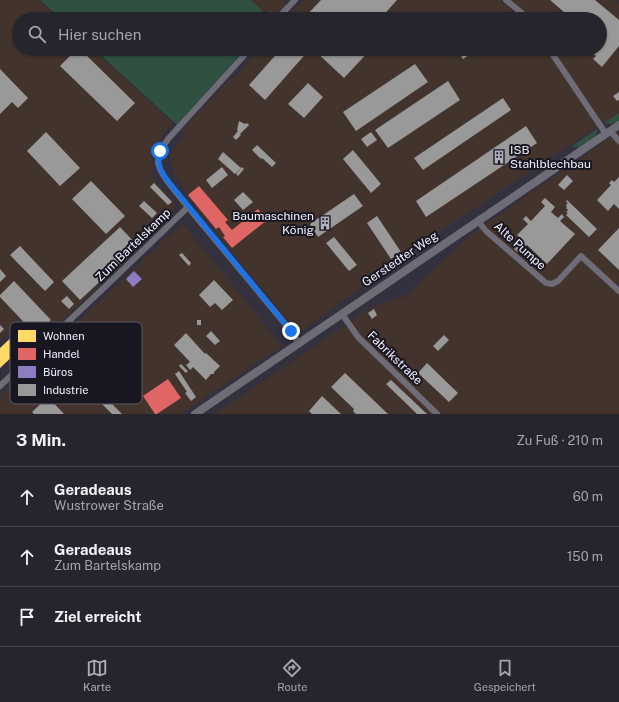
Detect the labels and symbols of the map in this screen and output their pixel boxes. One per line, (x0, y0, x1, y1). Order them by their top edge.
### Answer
route start (151, 142, 169, 160)
place label: ISB Stahlblechbau (510, 143, 591, 171)
building icon: ISB Stahlblechbau (491, 149, 507, 165)
street label: Zum Bartelskamp (93, 206, 173, 284)
place label: Baumaschinen König (232, 209, 314, 237)
building icon: Baumaschinen König (317, 215, 333, 231)
street label: Alte Pumpe (491, 219, 549, 273)
street label: Gerstedter Weg (359, 228, 441, 290)
legend (10, 322, 142, 404)
route end (282, 322, 300, 340)
street label: Fabrikstraße (365, 328, 425, 388)
text: Wohnen (43, 330, 84, 342)
text: Handel (43, 348, 80, 360)
text: Büros (43, 366, 73, 378)
text: Industrie (43, 384, 88, 396)

